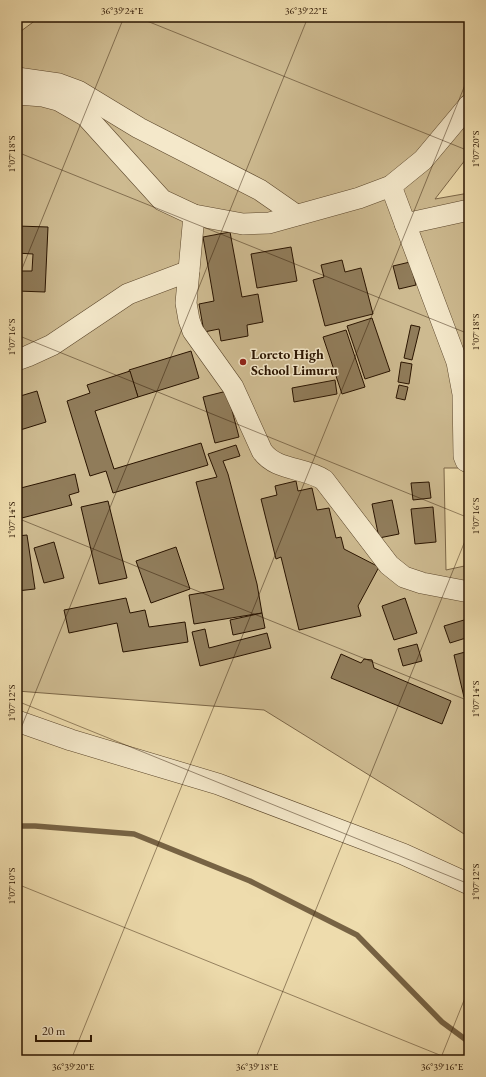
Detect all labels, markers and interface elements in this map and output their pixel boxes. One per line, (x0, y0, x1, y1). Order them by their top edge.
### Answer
text: 36°39'24"E (101, 4, 144, 17)
text: 36°39'22"E (285, 4, 328, 17)
text: 1°07'20"S (469, 130, 482, 167)
text: 1°07'18"S (5, 135, 18, 172)
text: 1°07'18"S (469, 313, 482, 350)
text: 1°07'16"S (5, 318, 18, 355)
place label: Loreto High School Limuru (251, 345, 338, 379)
marker: Loreto High School Limuru (238, 357, 248, 367)
text: 1°07'16"S (469, 497, 482, 534)
text: 1°07'14"S (5, 501, 18, 538)
text: 1°07'14"S (469, 680, 482, 717)
text: 1°07'12"S (5, 684, 18, 721)
text: 1°07'12"S (469, 863, 482, 900)
text: 1°07'10"S (5, 867, 18, 904)
scale bar (36, 1017, 91, 1043)
text: 20 m (42, 1023, 66, 1039)
text: 36°39'20"E (52, 1060, 95, 1073)
text: 36°39'18"E (236, 1060, 279, 1073)
text: 36°39'16"E (421, 1060, 464, 1073)

